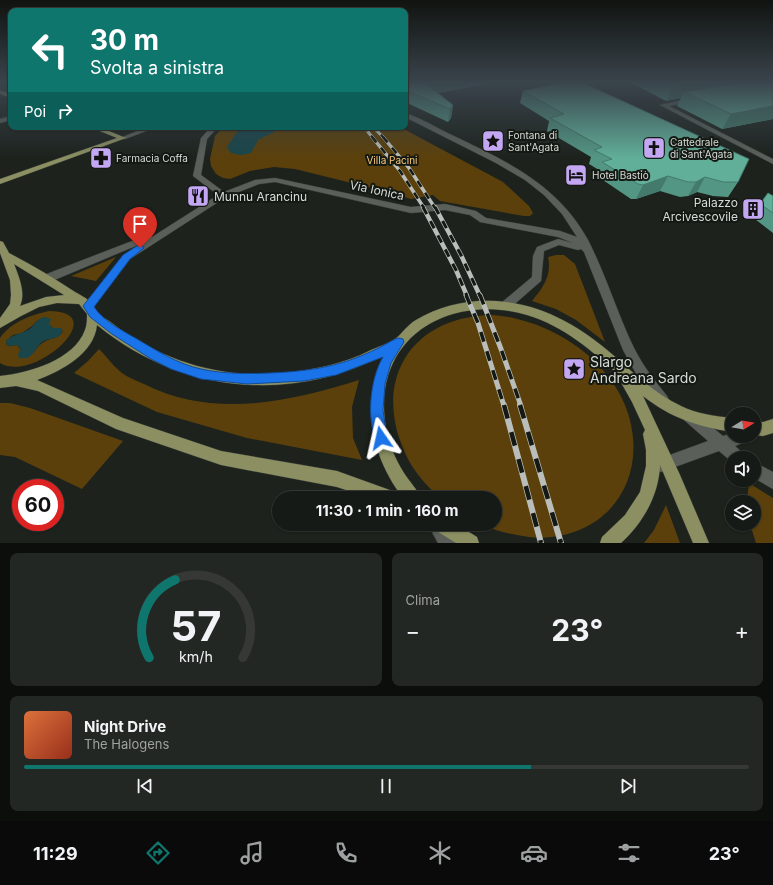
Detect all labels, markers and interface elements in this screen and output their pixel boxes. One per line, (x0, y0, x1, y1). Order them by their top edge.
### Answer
text: 30 m (90, 23, 159, 57)
icon: left (24, 24, 76, 76)
text: Svolta a sinistra (90, 57, 224, 78)
icon: right (54, 100, 76, 122)
text: Poi (24, 102, 46, 121)
place icon: Fontana di Sant'Agata (480, 128, 506, 154)
place label: Fontana di Sant'Agata (508, 129, 559, 153)
church icon: Cattedrale di Sant'Agata (641, 135, 667, 161)
place label: Cattedrale di Sant'Agata (670, 136, 732, 160)
pharmacy icon: Farmacia Coffa (88, 145, 114, 171)
place label: Farmacia Coffa (116, 152, 188, 164)
park label: Villa Pacini (366, 154, 418, 166)
hotel icon: Hotel Bastiò (563, 162, 589, 188)
place label: Hotel Bastiò (592, 169, 649, 181)
street label: Via Ionica (348, 177, 406, 203)
restaurant icon: Munnu Arancinu (185, 183, 211, 209)
place label: Munnu Arancinu (214, 189, 307, 204)
place label: Palazzo Arcivescovile (662, 195, 738, 224)
building icon: Palazzo Arcivescovile (740, 196, 766, 222)
pin (123, 207, 157, 248)
icon: arrive (129, 213, 151, 235)
place label: Slargo Andreana Sardo (590, 353, 697, 386)
place icon: Slargo Andreana Sardo (561, 356, 587, 382)
north arrow (725, 407, 761, 443)
map controls (725, 407, 761, 531)
position arrow (360, 417, 402, 459)
button: sound (725, 451, 761, 487)
speed limit sign: 60 (12, 479, 64, 531)
button: layers (725, 495, 761, 531)
text: 11:30 · 1 min · 160 m (316, 501, 458, 520)
text: Clima (406, 592, 440, 608)
text: 57 (170, 600, 221, 650)
text: 23° (551, 612, 603, 648)
text: − (406, 618, 420, 644)
text: + (734, 618, 749, 644)
text: km/h (179, 647, 213, 664)
text: Night Drive (84, 717, 166, 736)
text: The Halogens (84, 736, 169, 752)
icon: previous (134, 775, 156, 797)
icon: pause (375, 775, 397, 797)
icon: next (617, 775, 639, 797)
icon: directions (144, 839, 172, 867)
icon: music (238, 839, 266, 867)
icon: phone (332, 839, 360, 867)
icon: climate (426, 839, 454, 867)
icon: car (520, 839, 548, 867)
icon: filters (615, 839, 643, 867)
text: 11:29 (33, 843, 78, 864)
text: 23° (709, 843, 740, 864)

